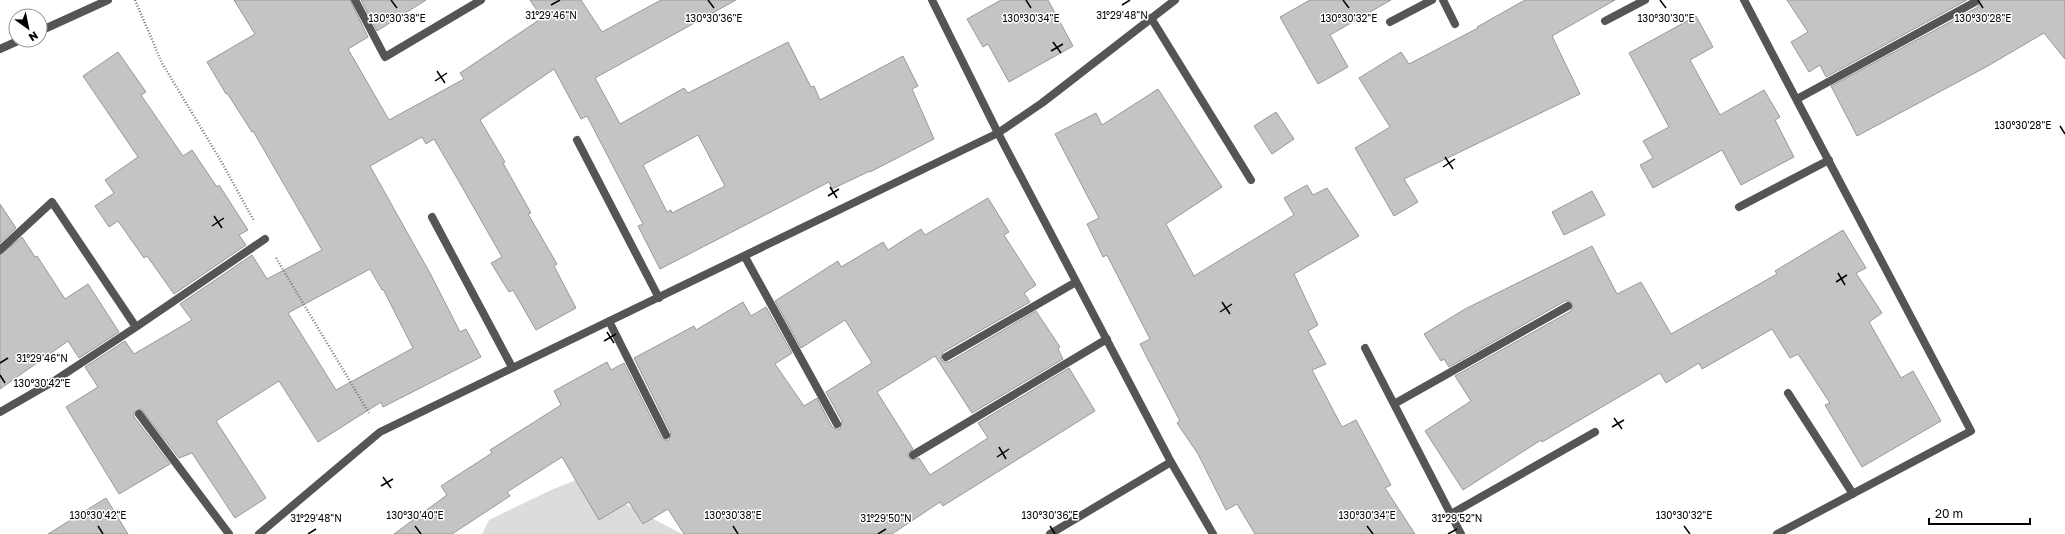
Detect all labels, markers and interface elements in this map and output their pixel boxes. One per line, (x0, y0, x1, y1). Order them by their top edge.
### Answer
north arrow (8, 8, 48, 48)
text: 31°29'46"N (525, 9, 577, 21)
text: 31°29'48"N (1096, 9, 1148, 21)
text: 130°30'38"E (369, 12, 426, 24)
text: 130°30'36"E (686, 12, 742, 24)
text: 130°30'34"E (1003, 12, 1060, 24)
text: 130°30'32"E (1321, 12, 1377, 24)
text: 130°30'30"E (1637, 12, 1695, 24)
text: 130°30'28"E (1955, 12, 2011, 24)
text: N (27, 29, 41, 45)
text: 130°30'28"E (1995, 119, 2051, 131)
text: 31°29'46"N (16, 352, 68, 364)
text: 130°30'42"E (14, 377, 70, 389)
scale bar (1929, 500, 2030, 526)
text: 20 m (1935, 506, 1963, 521)
text: 130°30'42"E (70, 509, 126, 521)
text: 130°30'40"E (386, 509, 444, 521)
text: 130°30'38"E (705, 509, 762, 521)
text: 130°30'36"E (1022, 509, 1078, 521)
text: 130°30'34"E (1339, 509, 1396, 521)
text: 130°30'32"E (1656, 509, 1712, 521)
text: 31°29'48"N (290, 512, 342, 524)
text: 31°29'50"N (860, 512, 912, 524)
text: 31°29'52"N (1432, 512, 1482, 524)

